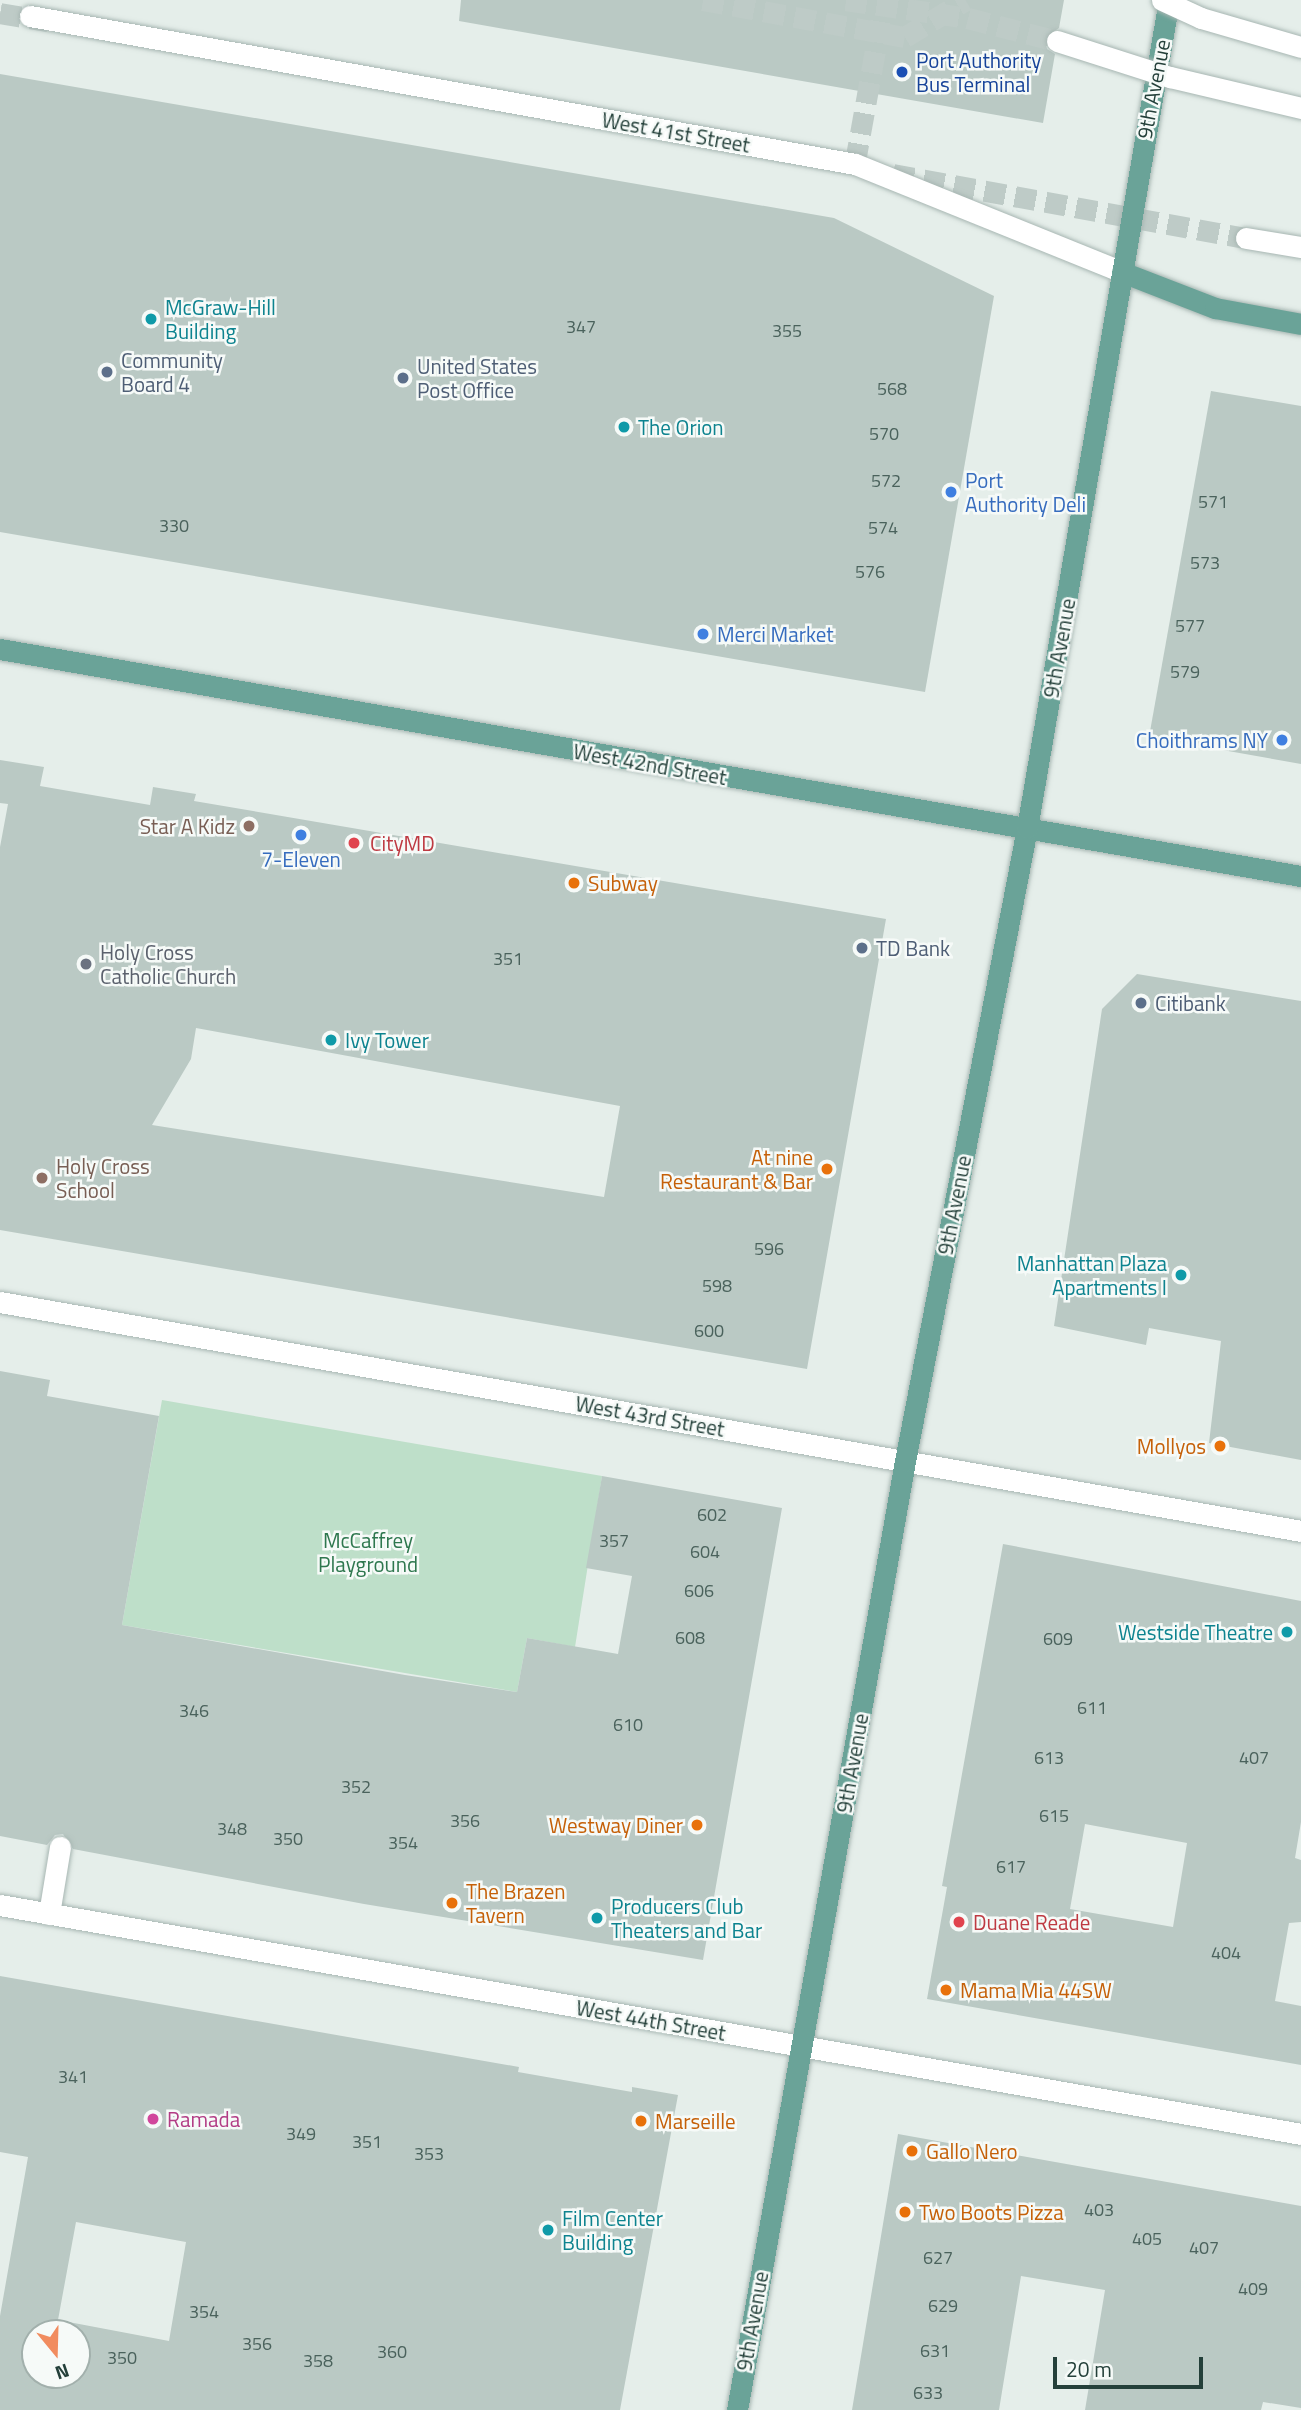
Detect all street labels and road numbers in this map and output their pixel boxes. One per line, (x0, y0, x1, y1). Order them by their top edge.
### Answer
street label: 9th Avenue (1131, 37, 1175, 141)
street label: West 41st Street (600, 107, 752, 157)
street label: 9th Avenue (1038, 596, 1080, 700)
street label: West 42nd Street (571, 738, 729, 790)
street label: 9th Avenue (932, 1153, 976, 1257)
street label: West 43rd Street (573, 1390, 727, 1442)
street label: 9th Avenue (831, 1711, 873, 1815)
street label: West 44th Street (574, 1994, 728, 2046)
street label: 9th Avenue (731, 2269, 773, 2373)

